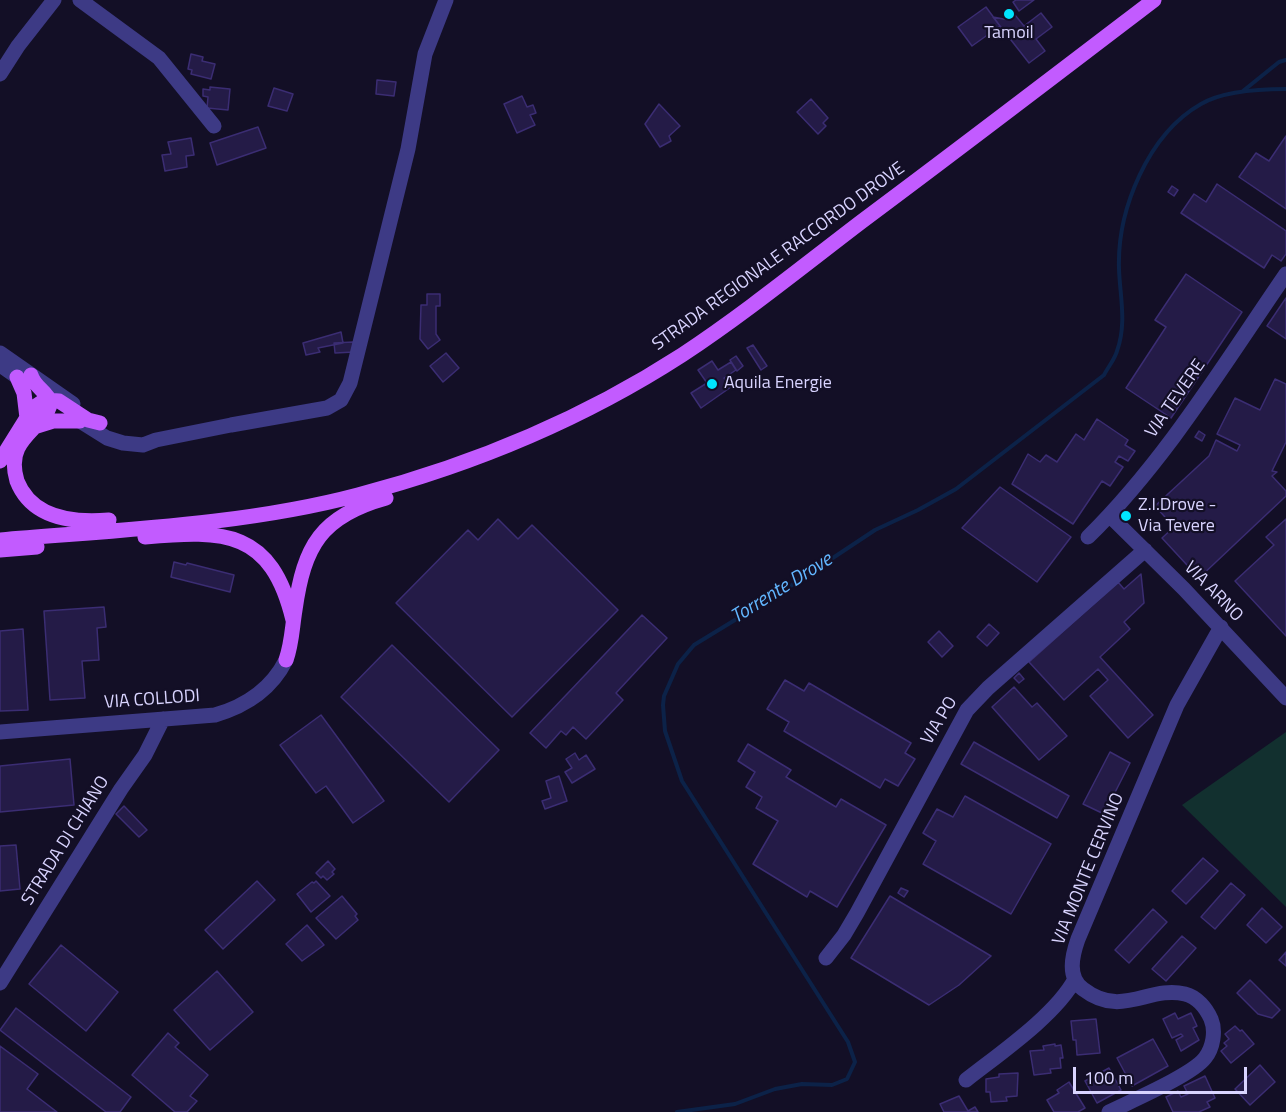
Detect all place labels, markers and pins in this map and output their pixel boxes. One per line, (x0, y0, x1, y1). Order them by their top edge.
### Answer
marker: Tamoil (1002, 7, 1016, 21)
place label: Tamoil (984, 23, 1034, 45)
place label: Aquila Energie (724, 373, 832, 395)
marker: Aquila Energie (705, 377, 719, 391)
place label: Z.I.Drove - Via Tevere (1138, 495, 1216, 538)
marker: Z.I.Drove - Via Tevere (1119, 509, 1133, 523)

